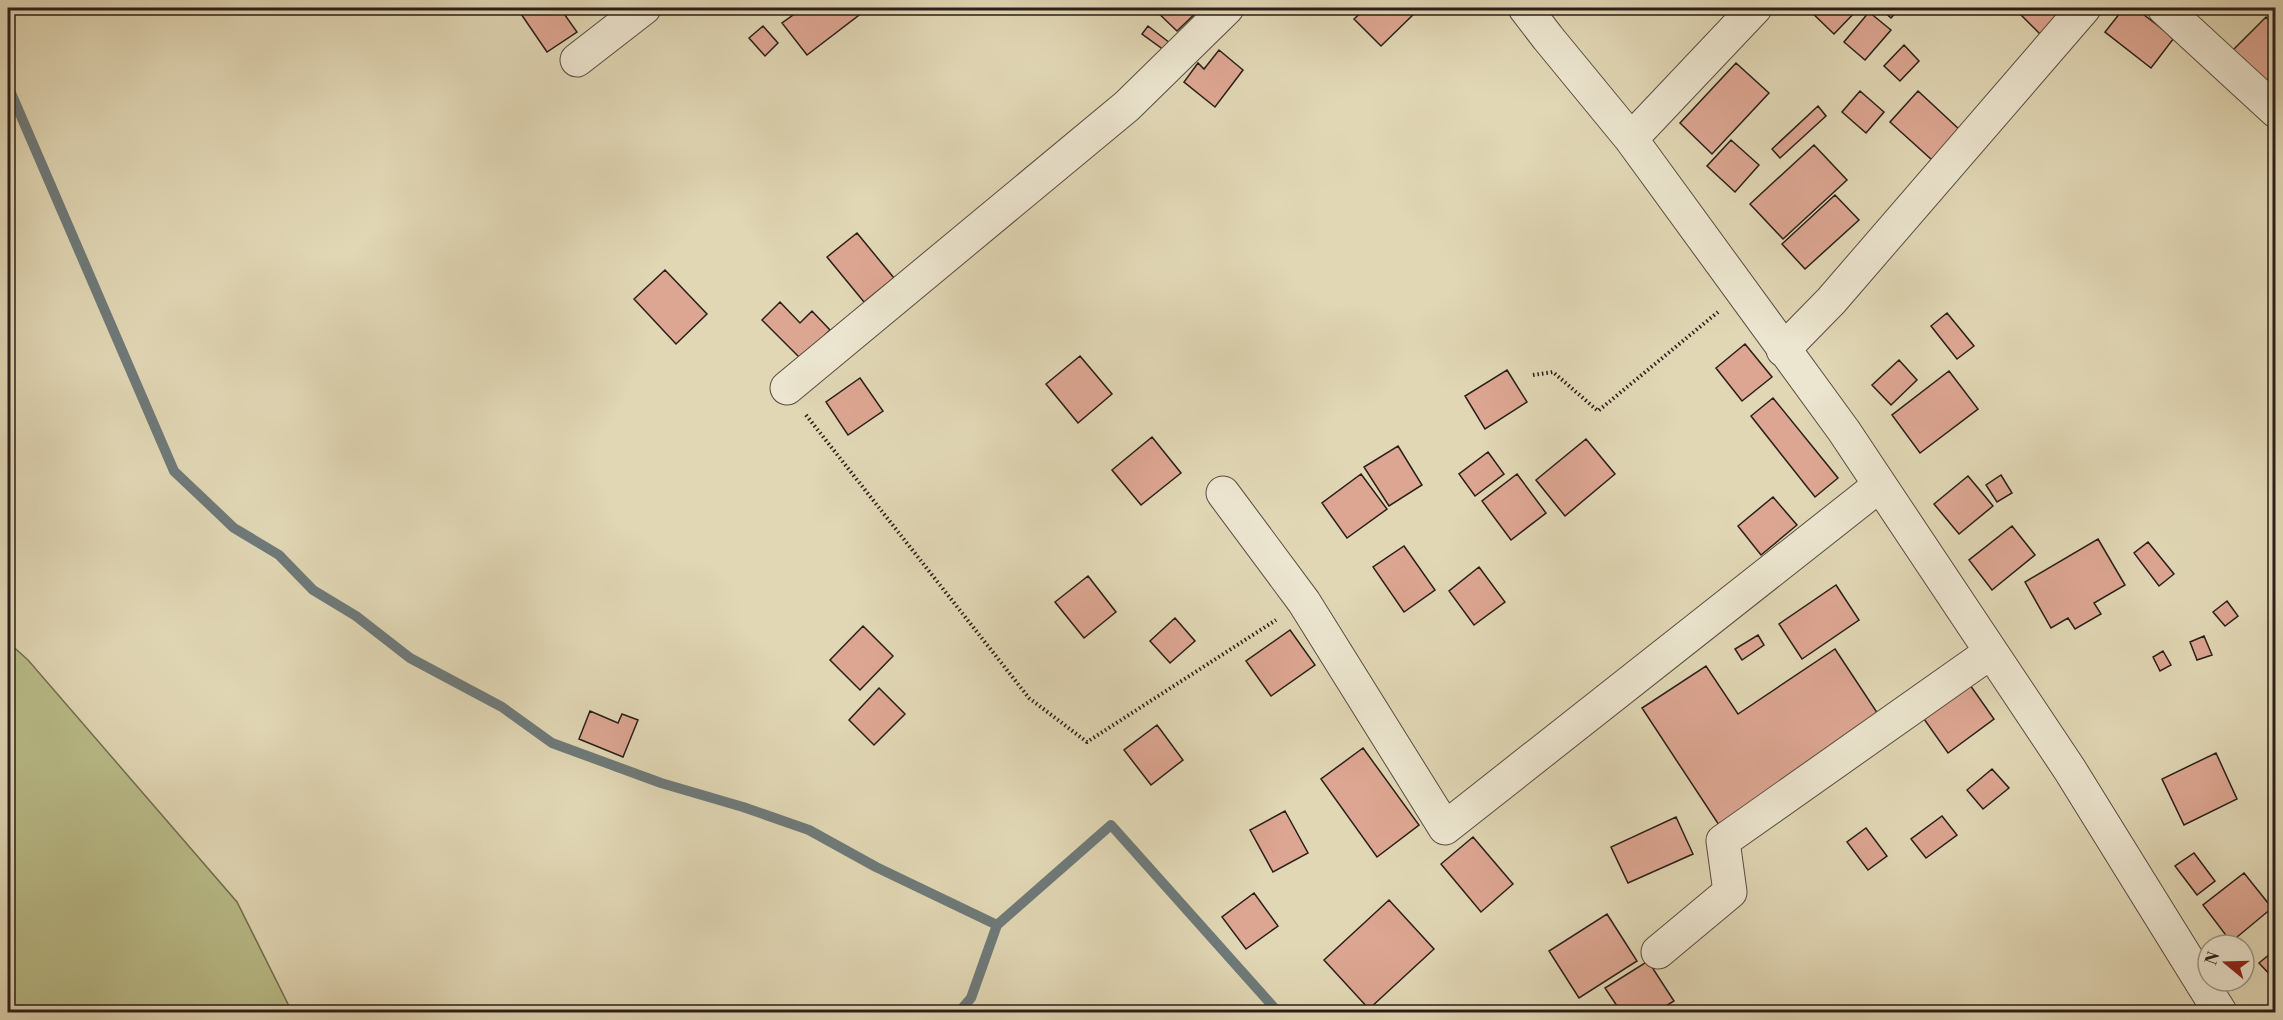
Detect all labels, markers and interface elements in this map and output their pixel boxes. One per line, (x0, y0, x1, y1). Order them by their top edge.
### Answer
north arrow (2196, 933, 2256, 993)
text: N (2201, 949, 2224, 968)

